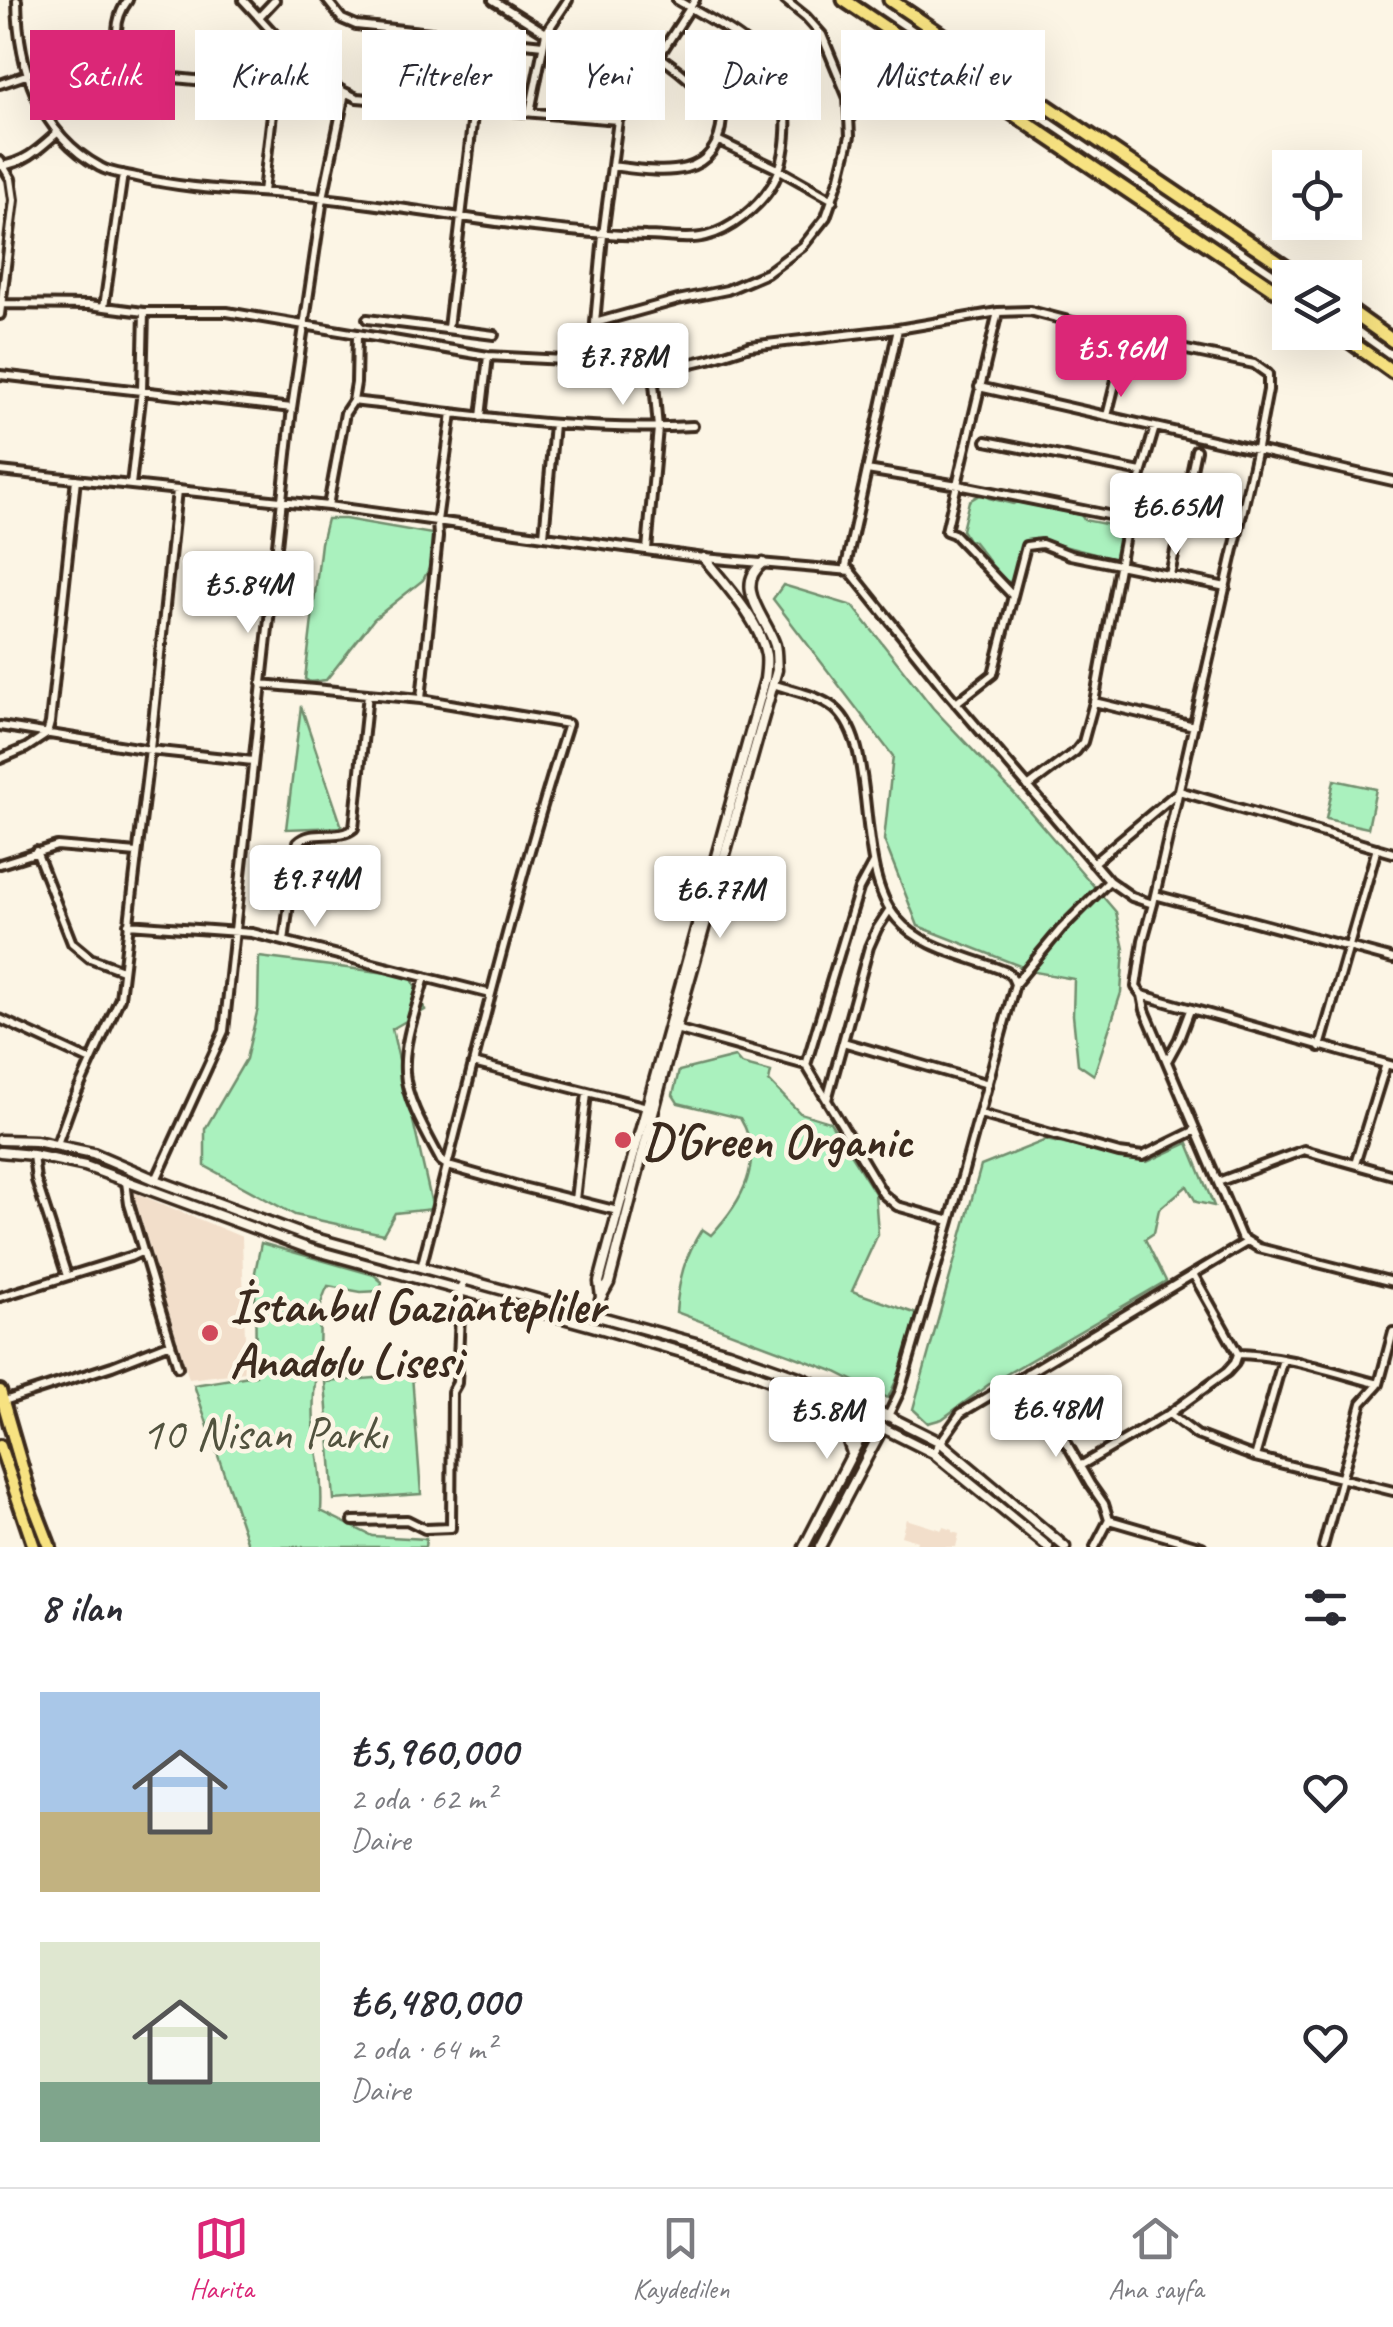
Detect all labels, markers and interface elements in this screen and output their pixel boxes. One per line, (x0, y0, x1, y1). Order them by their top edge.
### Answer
chip: Satılık (30, 30, 175, 120)
chip: Kiralık (195, 30, 342, 120)
chip: Filtreler (362, 30, 526, 120)
chip: Yeni (546, 30, 665, 120)
chip: Daire (685, 30, 821, 120)
chip: Müstakil ev (841, 30, 1045, 120)
map controls (1272, 150, 1362, 350)
button: locate (1272, 150, 1362, 240)
button: layers (1272, 260, 1362, 350)
pin: ₺5.96M (1040, 315, 1202, 400)
pin: ₺7.78M (542, 323, 704, 408)
text: ₺5.96M (1077, 327, 1165, 368)
text: ₺7.78M (579, 335, 667, 376)
pin: ₺6.65M (1095, 473, 1257, 558)
text: ₺6.65M (1132, 485, 1220, 526)
pin: ₺5.84M (167, 551, 329, 636)
text: ₺5.84M (205, 563, 291, 604)
pin: ₺9.74M (234, 845, 396, 930)
pin: ₺6.77M (639, 856, 801, 941)
text: ₺9.74M (272, 857, 358, 898)
text: ₺6.77M (676, 868, 764, 909)
place label: D'Green Organic (643, 1111, 914, 1171)
marker: D'Green Organic (612, 1129, 634, 1151)
place label: İstanbul Gaziantepliler Anadolu Lisesi (230, 1276, 609, 1391)
marker: İstanbul Gaziantepliler Anadolu Lisesi (199, 1322, 221, 1344)
pin: ₺6.48M (975, 1375, 1137, 1460)
pin: ₺5.8M (757, 1377, 897, 1462)
text: ₺6.48M (1012, 1387, 1100, 1428)
text: ₺5.8M (791, 1389, 863, 1430)
park label: 10 Nisan Parkı (141, 1403, 389, 1463)
icon: filters (1298, 1580, 1353, 1635)
text: 8 ilan (40, 1581, 121, 1634)
text: ₺5,960,000 (350, 1725, 518, 1778)
icon: home (120, 1732, 240, 1852)
icon: heart (1298, 1765, 1353, 1820)
text: 2 oda · 62 m² (350, 1778, 495, 1819)
text: Daire (350, 1819, 410, 1860)
text: ₺6,480,000 (350, 1975, 519, 2028)
icon: home (120, 1982, 240, 2102)
icon: heart (1298, 2015, 1353, 2070)
text: 2 oda · 64 m² (350, 2028, 495, 2069)
text: Daire (350, 2069, 410, 2110)
tab: Harita (189, 2211, 254, 2306)
tab: Kaydedilen (632, 2211, 729, 2306)
tab: Ana sayfa (1108, 2211, 1204, 2306)

